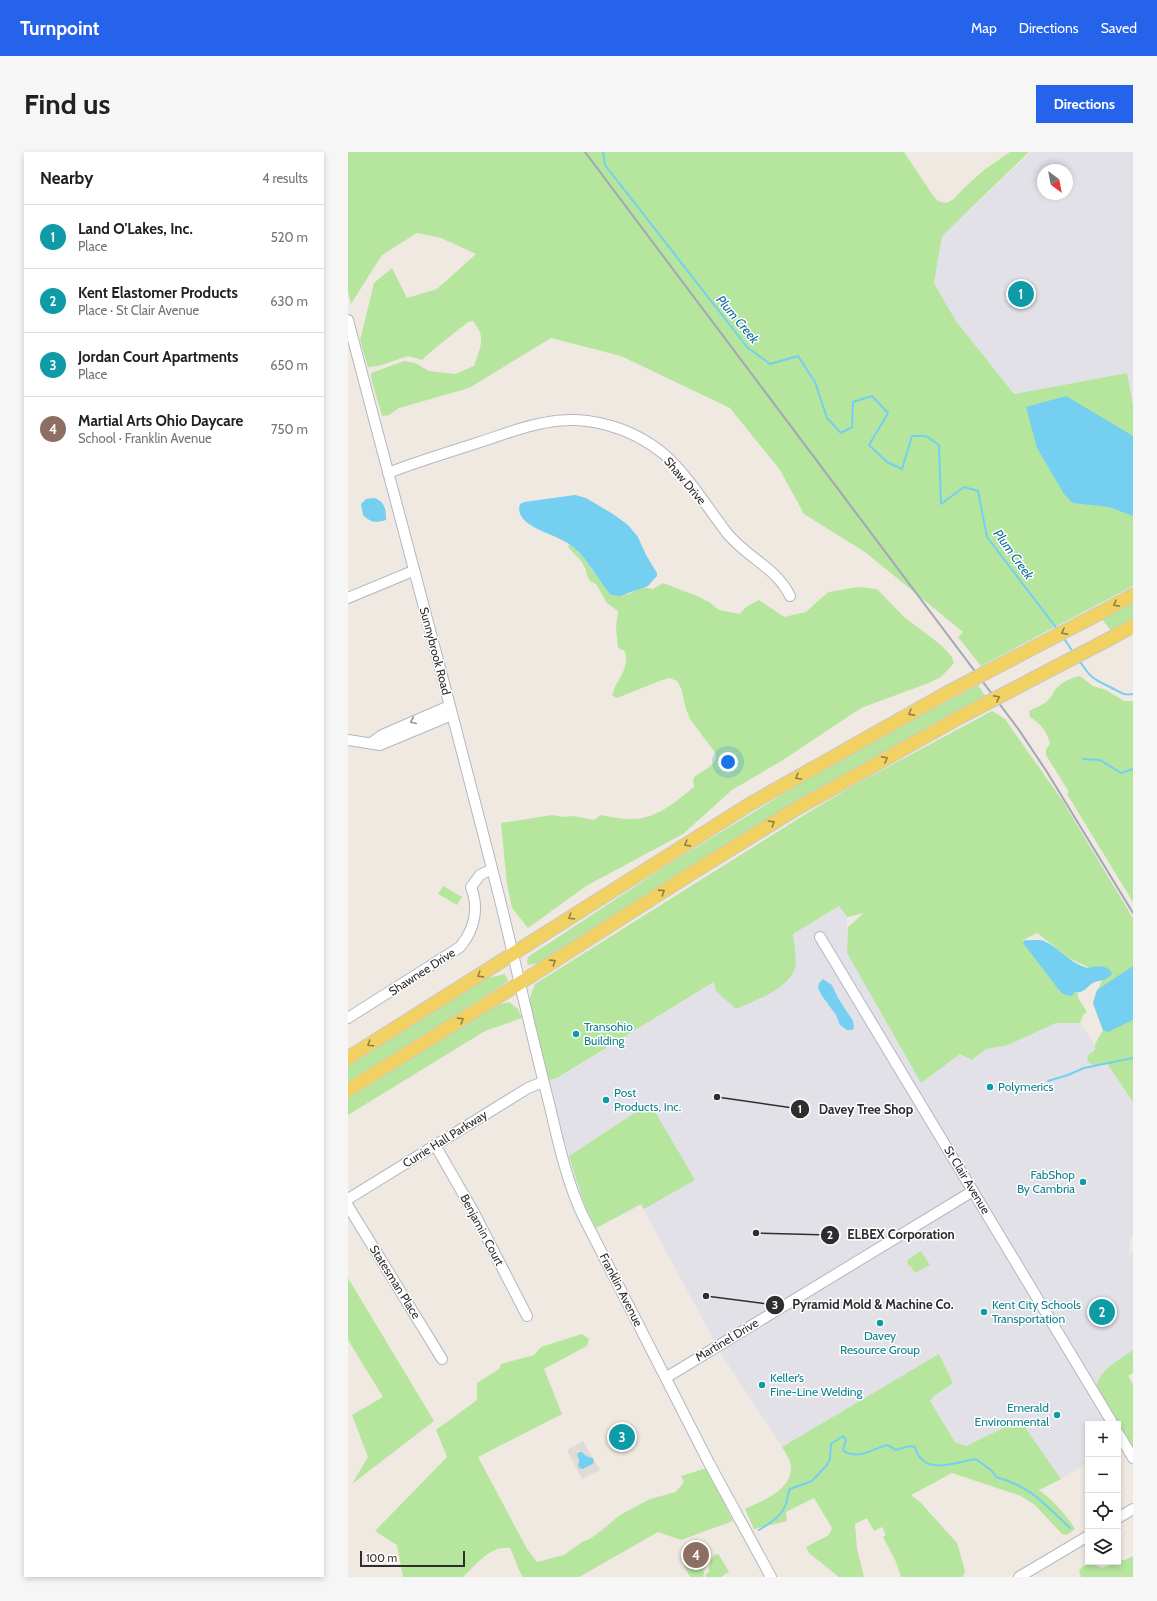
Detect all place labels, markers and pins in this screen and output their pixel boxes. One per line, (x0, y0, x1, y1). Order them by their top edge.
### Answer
pin: 1 (1008, 279, 1034, 309)
place label: Transohio Building (584, 1019, 633, 1048)
marker: Transohio Building (571, 1029, 581, 1039)
place label: Polymerics (998, 1079, 1054, 1094)
marker: Polymerics (985, 1082, 995, 1092)
place label: Post Products, Inc. (614, 1085, 681, 1114)
marker: Post Products, Inc. (601, 1095, 611, 1105)
callout: Davey Tree Shop (790, 1097, 921, 1122)
place label: FabShop By Cambria (1017, 1167, 1075, 1196)
marker: FabShop By Cambria (1078, 1177, 1088, 1187)
callout: ELBEX Corporation (820, 1222, 963, 1247)
callout: Pyramid Mold & Machine Co. (765, 1292, 962, 1317)
place label: Kent City Schools Transportation (992, 1297, 1081, 1326)
pin: 2 (1089, 1297, 1115, 1327)
marker: Kent City Schools Transportation (979, 1307, 989, 1317)
marker: Davey Resource Group (875, 1318, 885, 1328)
place label: Davey Resource Group (840, 1328, 920, 1357)
place label: Keller’s Fine-Line Welding (770, 1370, 863, 1399)
marker: Keller’s Fine-Line Welding (757, 1380, 767, 1390)
place label: Emerald Environmental (975, 1400, 1049, 1429)
marker: Emerald Environmental (1052, 1410, 1062, 1420)
pin: 3 (609, 1422, 635, 1452)
pin: 4 (683, 1540, 709, 1570)

